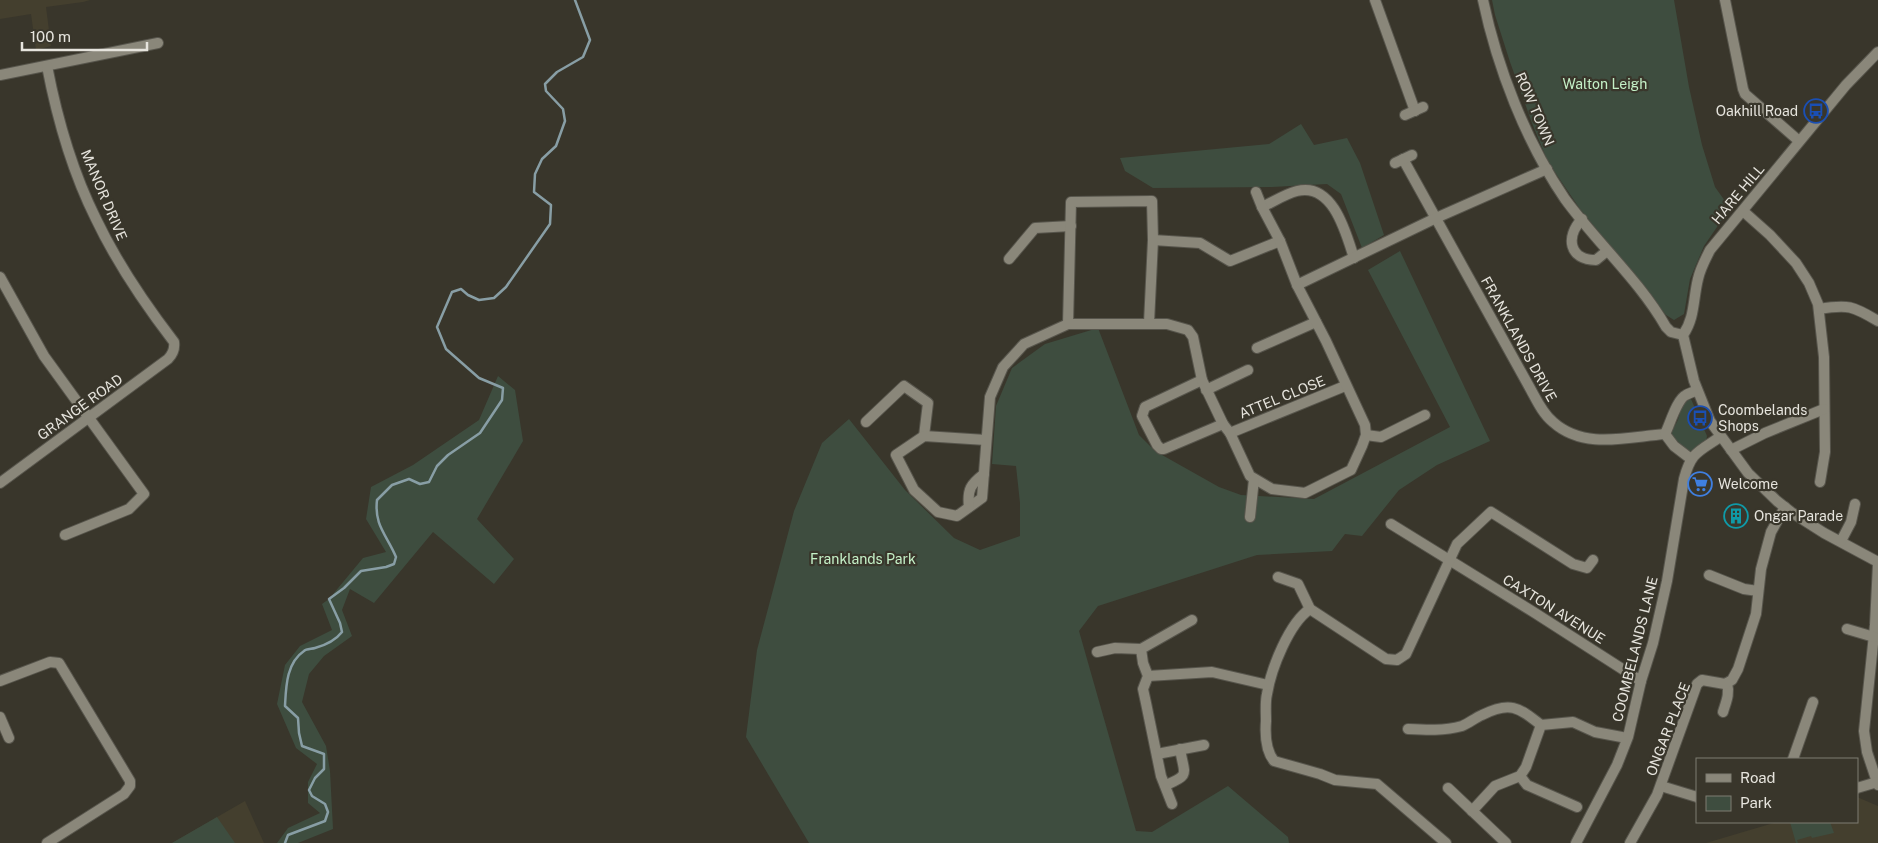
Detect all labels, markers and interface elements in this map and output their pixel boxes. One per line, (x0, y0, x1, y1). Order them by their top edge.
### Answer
scale bar (22, 20, 148, 52)
text: 100 m (30, 28, 71, 45)
street label: ROW TOWN (1512, 70, 1558, 148)
park label: Walton Leigh (1563, 76, 1647, 92)
bus stop icon: Oakhill Road (1803, 98, 1829, 124)
place label: Oakhill Road (1716, 103, 1798, 119)
street label: MANOR DRIVE (78, 147, 130, 243)
street label: HARE HILL (1708, 161, 1768, 227)
street label: FRANKLANDS DRIVE (1478, 274, 1560, 404)
street label: GRANGE ROAD (34, 371, 126, 443)
street label: ATTEL CLOSE (1237, 372, 1327, 422)
place label: Coombelands Shops (1718, 402, 1807, 434)
bus stop icon: Coombelands Shops (1687, 405, 1713, 431)
supermarket icon: Welcome (1687, 471, 1713, 497)
place label: Welcome (1718, 476, 1778, 492)
building icon: Ongar Parade (1723, 503, 1749, 529)
place label: Ongar Parade (1754, 508, 1843, 524)
park label: Franklands Park (810, 551, 916, 567)
street label: CAXTON AVENUE (1500, 571, 1608, 647)
street label: COOMBELANDS LANE (1609, 575, 1661, 723)
street label: ONGAR PLACE (1643, 680, 1693, 778)
legend (1696, 758, 1858, 823)
text: Road (1740, 769, 1776, 786)
text: Park (1740, 794, 1772, 811)

